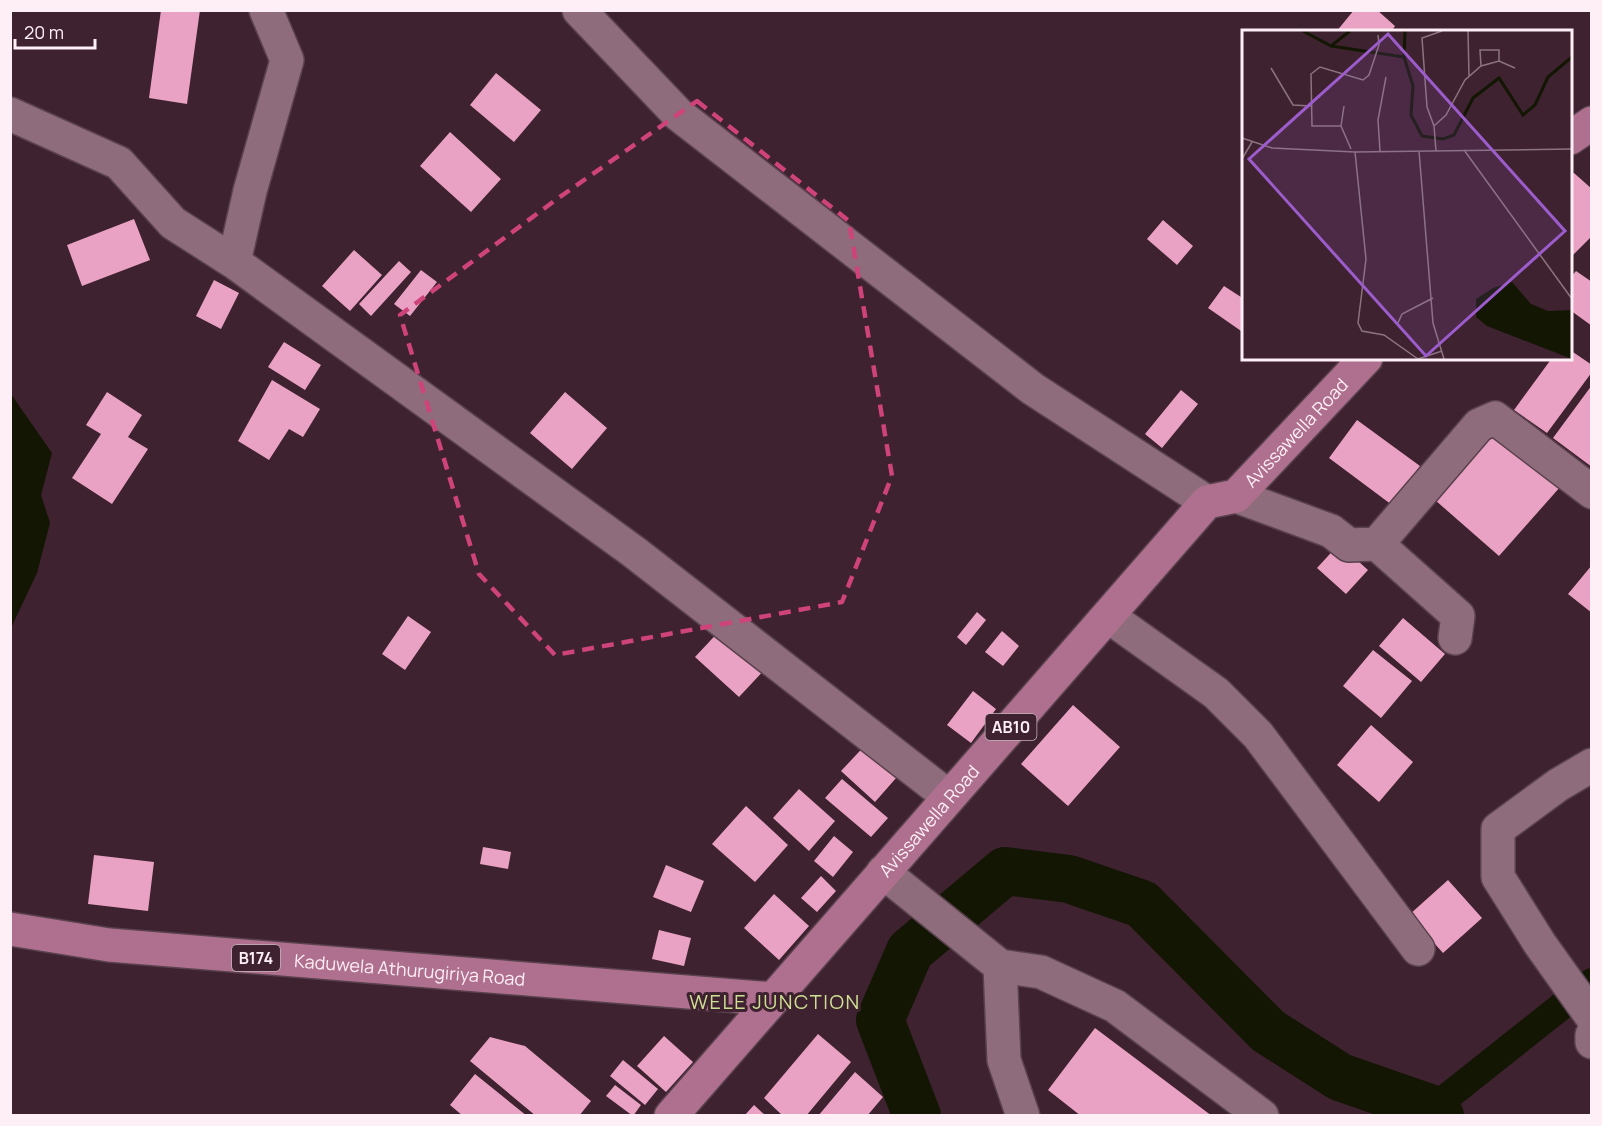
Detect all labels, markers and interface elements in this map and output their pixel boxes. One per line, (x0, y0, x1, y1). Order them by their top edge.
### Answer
scale bar (15, 12, 94, 50)
text: 20 m (24, 20, 64, 44)
inset map (1242, 30, 1572, 360)
street label: Avissawella Road (1239, 373, 1353, 492)
road number: AB10 (986, 714, 1036, 740)
street label: Avissawella Road (873, 760, 984, 882)
road number: B174 (232, 945, 280, 971)
street label: Kaduwela Athurugiriya Road (293, 948, 526, 991)
district label: WELE JUNCTION (689, 988, 861, 1015)

